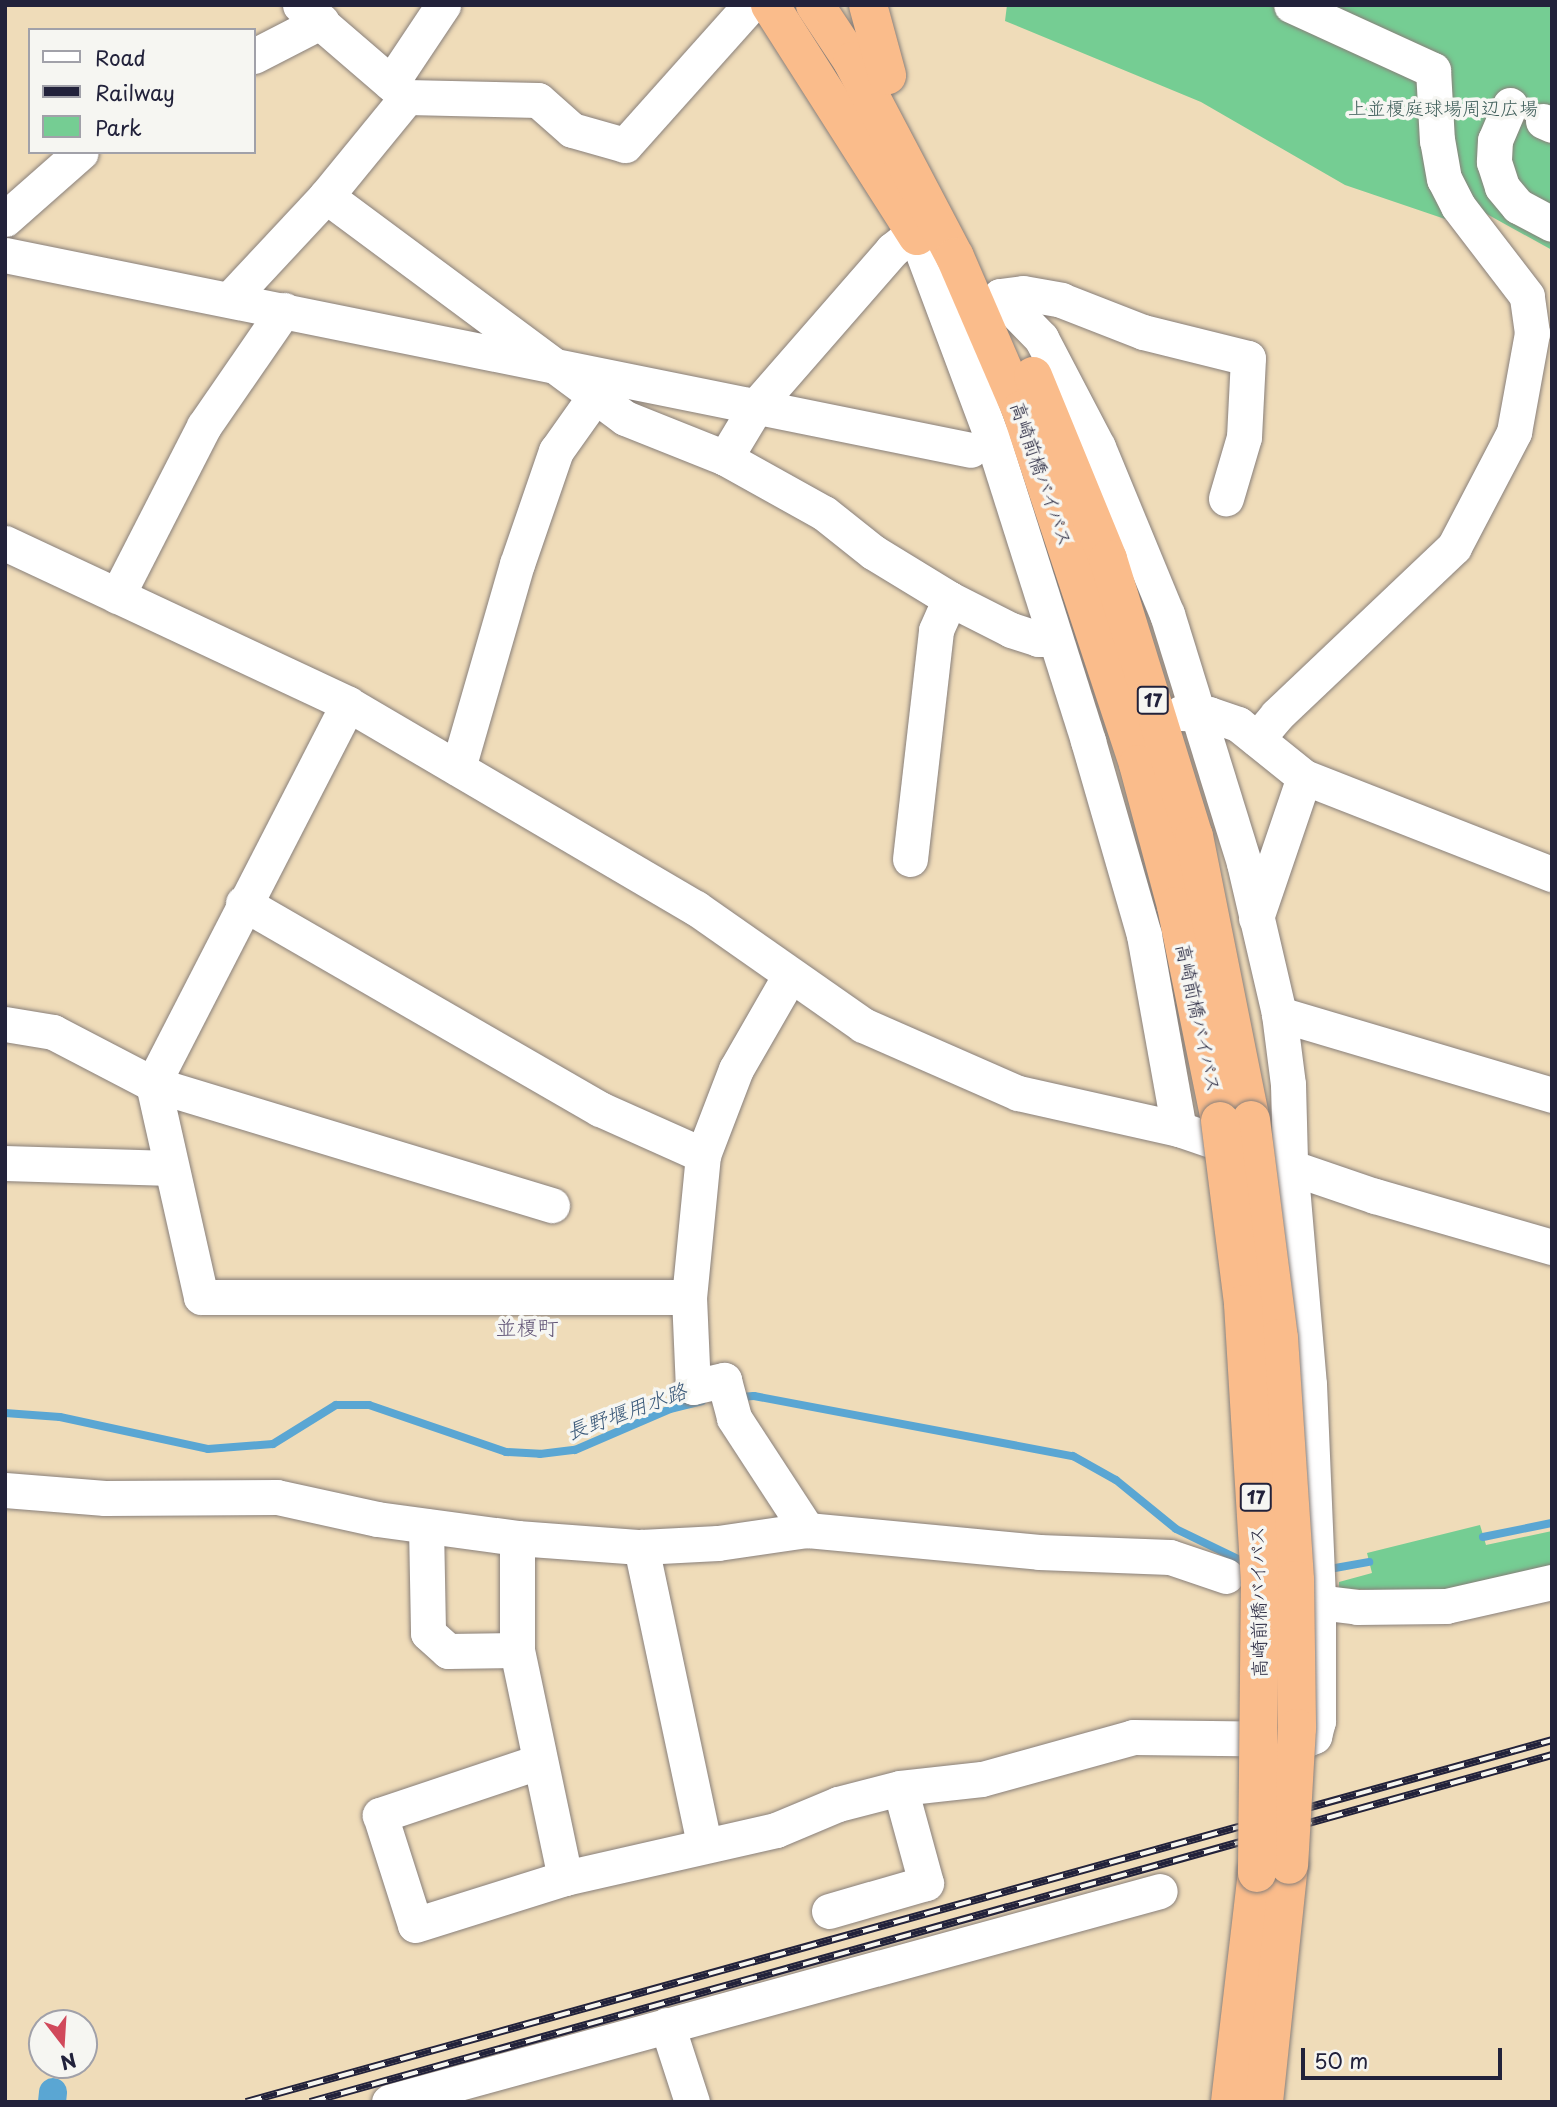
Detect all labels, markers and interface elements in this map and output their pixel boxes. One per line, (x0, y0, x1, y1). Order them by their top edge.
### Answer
legend (28, 28, 256, 154)
text: Road (95, 41, 146, 73)
text: Railway (95, 76, 175, 108)
park label: 上並榎庭球場周辺広場 (1348, 97, 1538, 119)
text: Park (95, 111, 142, 143)
street label: 高崎前橋バイパス (1006, 398, 1078, 550)
road number: 17 (1136, 686, 1170, 714)
street label: 高崎前橋バイパス (1172, 941, 1226, 1095)
district label: 並榎町 (496, 1313, 558, 1339)
water label: 長野堰用水路 (562, 1377, 690, 1443)
road number: 17 (1238, 1482, 1274, 1512)
street label: 高崎前橋バイパス (1245, 1526, 1271, 1678)
north arrow (28, 2009, 98, 2079)
scale bar (1305, 2034, 1506, 2078)
text: 50 m (1314, 2044, 1368, 2076)
text: N (57, 2047, 80, 2078)

